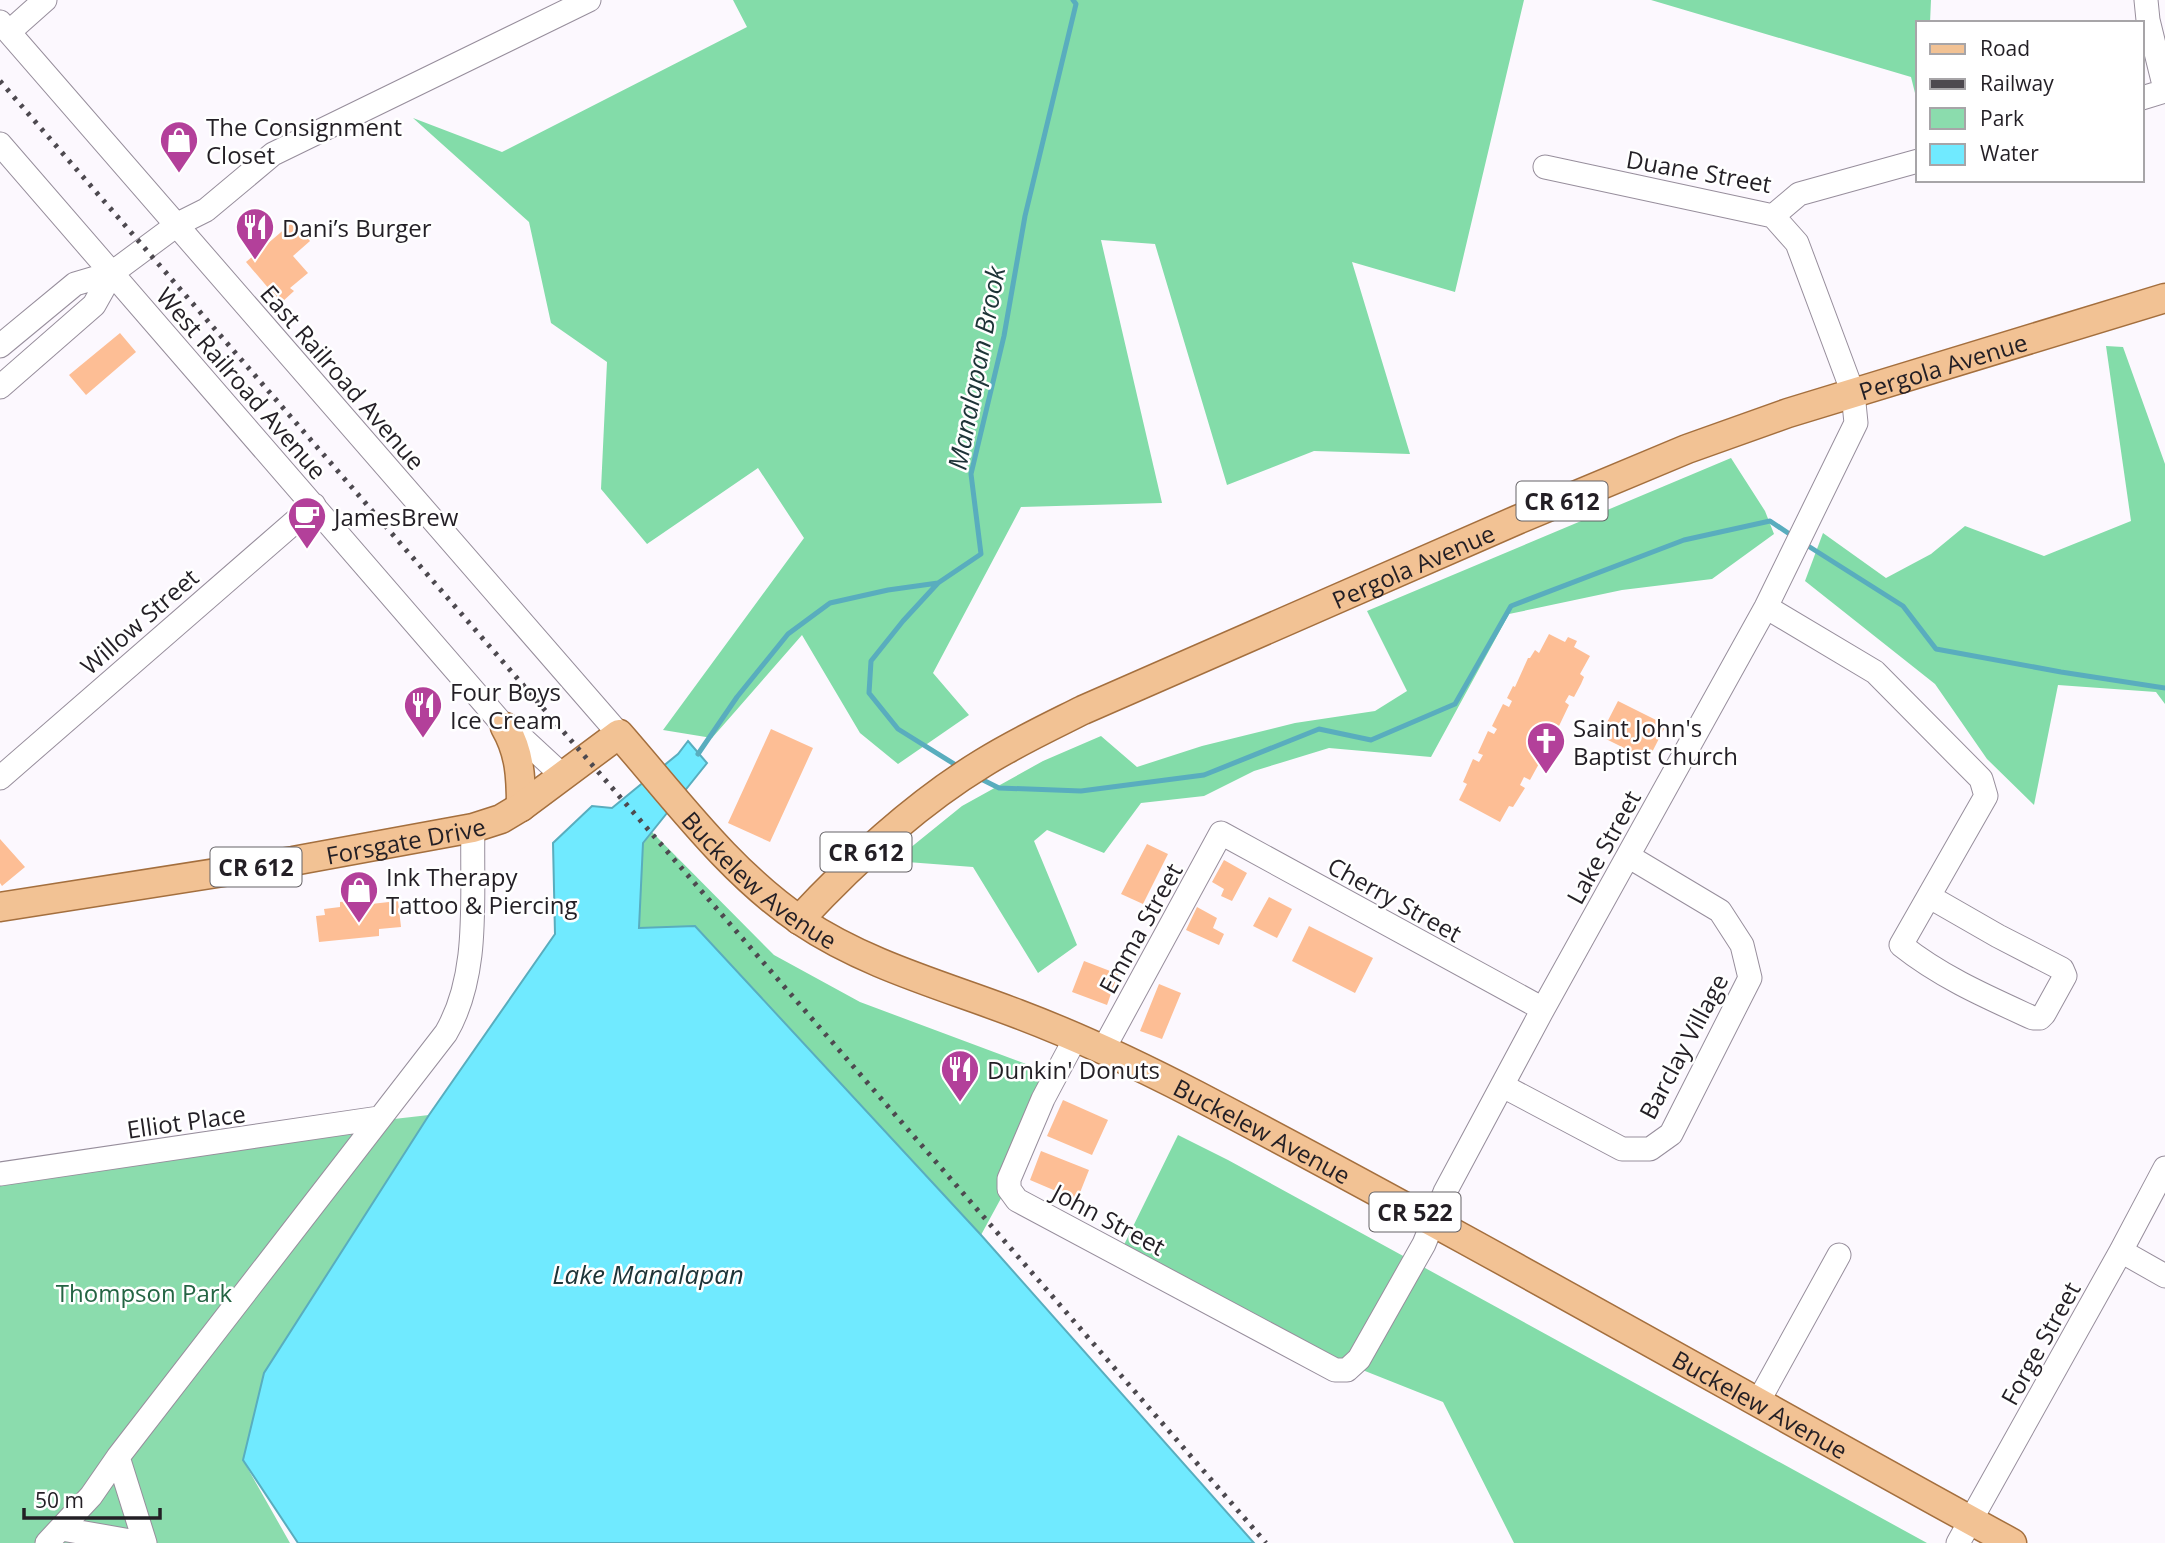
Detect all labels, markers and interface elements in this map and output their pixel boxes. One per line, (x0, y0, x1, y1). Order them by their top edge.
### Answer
legend (1916, 21, 2144, 182)
text: Road (1980, 34, 2030, 62)
text: Railway (1980, 69, 2054, 97)
text: Park (1980, 104, 2024, 132)
place label: The Consignment Closet (206, 110, 402, 171)
shop icon: The Consignment Closet (158, 119, 200, 174)
text: Water (1980, 139, 2039, 167)
street label: Duane Street (1624, 142, 1774, 200)
restaurant icon: Dani’s Burger (234, 206, 276, 261)
place label: Dani’s Burger (282, 211, 432, 244)
water label: Manalapan Brook (939, 262, 1014, 473)
street label: East Railroad Avenue (253, 277, 433, 477)
street label: West Railroad Avenue (149, 280, 335, 486)
street label: Pergola Avenue (1855, 325, 2031, 407)
road number: CR 612 (1516, 481, 1608, 520)
cafe icon: JamesBrew (286, 495, 328, 550)
place label: JamesBrew (332, 500, 459, 533)
street label: Pergola Avenue (1326, 515, 1499, 616)
street label: Willow Street (73, 560, 205, 682)
place label: Four Boys Ice Cream (450, 675, 562, 736)
restaurant icon: Four Boys Ice Cream (402, 684, 444, 739)
place label: Saint John's Baptist Church (1573, 711, 1738, 772)
church icon: Saint John's Baptist Church (1525, 720, 1567, 775)
street label: Lake Street (1558, 784, 1648, 910)
street label: Buckelew Avenue (675, 804, 843, 956)
street label: Forsgate Drive (323, 809, 490, 871)
road number: CR 612 (820, 832, 912, 872)
road number: CR 612 (210, 848, 302, 887)
street label: Cherry Street (1322, 849, 1468, 949)
street label: Emma Street (1091, 857, 1189, 999)
place label: Ink Therapy Tattoo & Piercing (386, 860, 578, 921)
shop icon: Ink Therapy Tattoo & Piercing (338, 869, 380, 924)
street label: Barclay Village (1631, 968, 1735, 1124)
restaurant icon: Dunkin' Donuts (939, 1048, 981, 1103)
place label: Dunkin' Donuts (987, 1053, 1160, 1086)
street label: Buckelew Avenue (1168, 1070, 1357, 1191)
street label: Elliot Place (125, 1096, 247, 1146)
street label: John Street (1045, 1174, 1171, 1263)
road number: CR 522 (1370, 1192, 1460, 1232)
water label: Lake Manalapan (552, 1256, 744, 1292)
street label: Forge Street (1993, 1275, 2087, 1411)
park label: Thompson Park (56, 1276, 233, 1309)
street label: Buckelew Avenue (1667, 1342, 1854, 1466)
scale bar (24, 1476, 161, 1520)
text: 50 m (35, 1486, 84, 1514)

